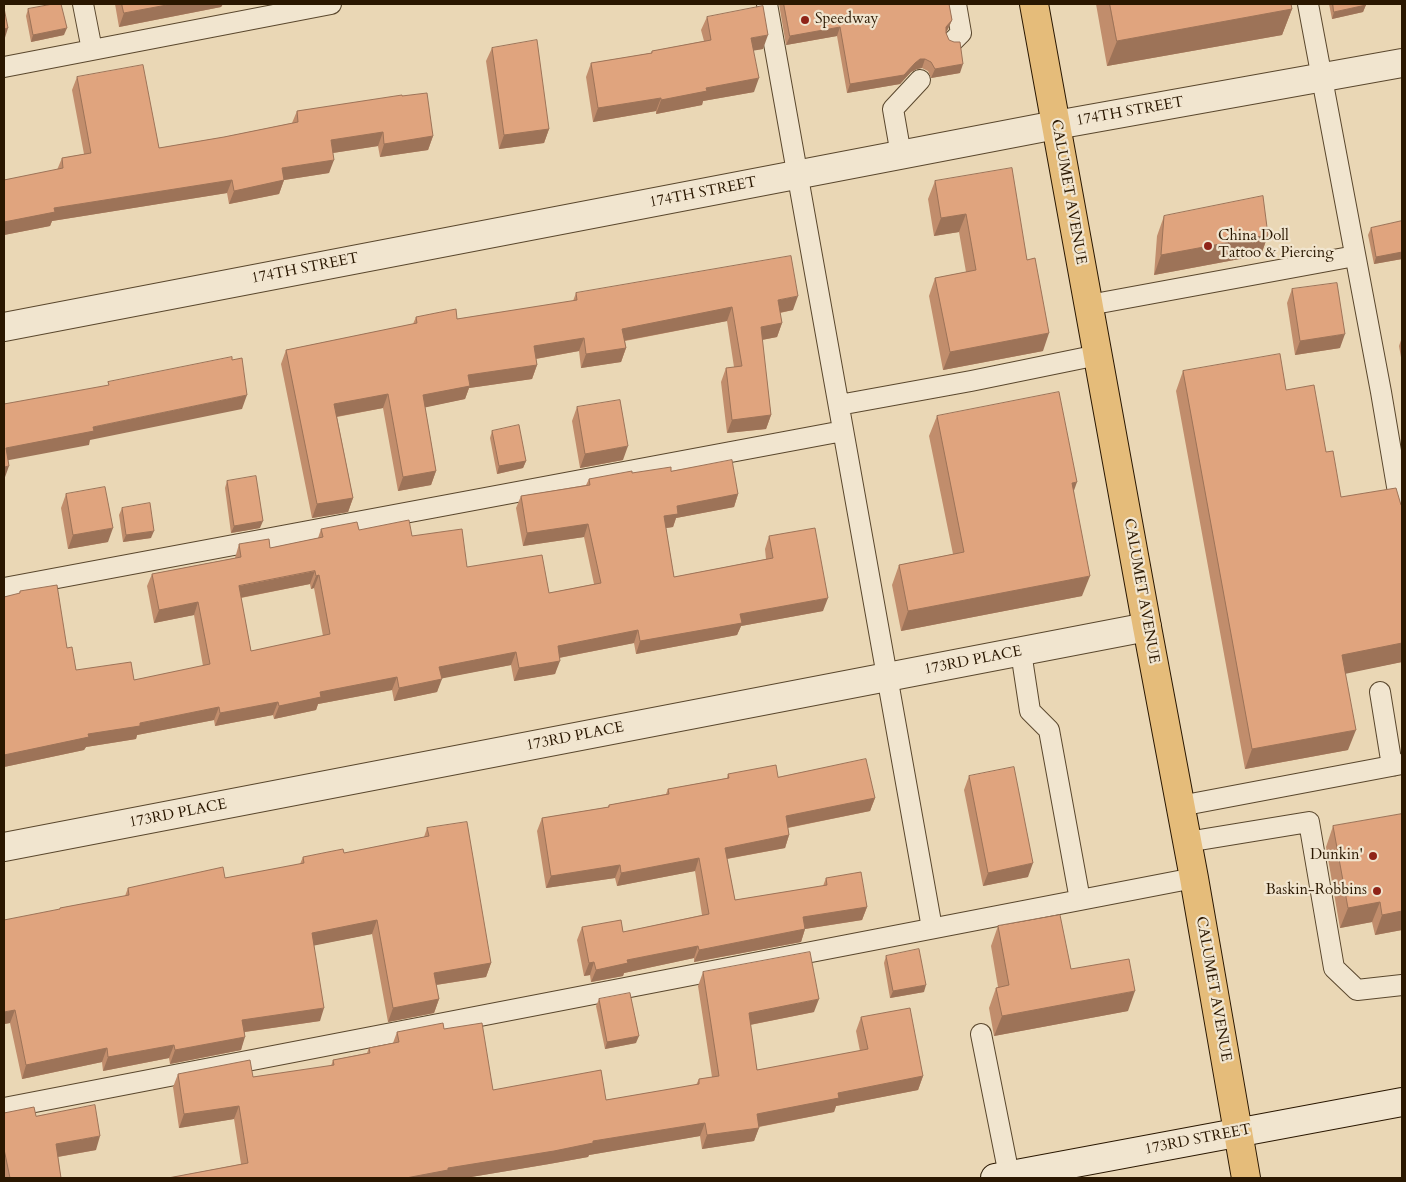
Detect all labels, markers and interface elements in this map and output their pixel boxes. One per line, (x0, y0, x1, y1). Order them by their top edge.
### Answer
place label: Speedway (815, 11, 879, 29)
marker: Speedway (799, 14, 811, 26)
street label: 174TH STREET (1075, 94, 1185, 130)
street label: CALUMET AVENUE (1046, 118, 1090, 266)
street label: 174TH STREET (648, 174, 758, 212)
place label: China Doll Tattoo & Piercing (1218, 228, 1334, 263)
marker: China Doll Tattoo & Piercing (1202, 240, 1214, 252)
street label: 174TH STREET (250, 250, 360, 288)
street label: CALUMET AVENUE (1119, 517, 1163, 665)
street label: 173RD PLACE (923, 643, 1023, 679)
street label: 173RD PLACE (525, 719, 625, 755)
street label: 173RD PLACE (128, 796, 228, 832)
place label: Dunkin' (1310, 847, 1363, 865)
marker: Dunkin' (1367, 850, 1379, 862)
place label: Baskin-Robbins (1265, 882, 1367, 900)
marker: Baskin-Robbins (1371, 885, 1383, 897)
street label: CALUMET AVENUE (1191, 915, 1235, 1063)
street label: 173RD STREET (1143, 1121, 1253, 1159)

